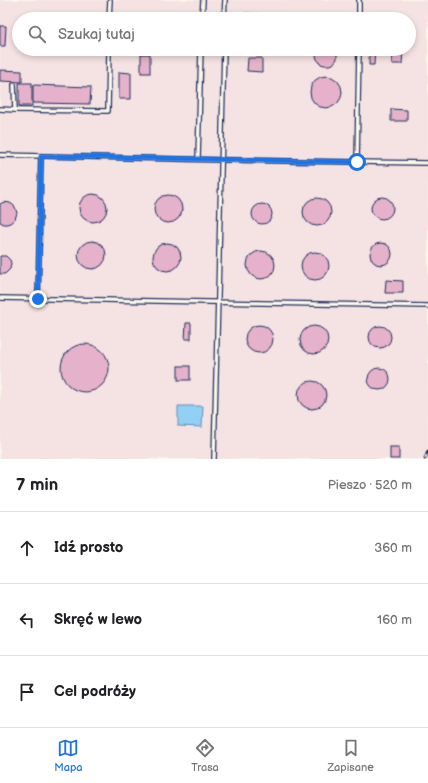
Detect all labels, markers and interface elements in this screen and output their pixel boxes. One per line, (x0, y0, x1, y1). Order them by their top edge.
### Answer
search box (12, 12, 416, 56)
icon: search (26, 23, 48, 45)
text: Szukaj tutaj (58, 25, 135, 44)
route start (348, 153, 366, 171)
route end (29, 290, 47, 308)
text: 7 min (16, 475, 58, 495)
text: Pieszo · 520 m (328, 477, 412, 493)
icon: ahead (16, 537, 38, 559)
text: Idź prosto (54, 538, 123, 557)
text: 360 m (374, 540, 412, 556)
icon: left (16, 609, 38, 631)
text: Skręć w lewo (54, 610, 142, 629)
text: 160 m (377, 612, 412, 628)
icon: arrive (16, 681, 38, 703)
text: Cel podróży (54, 682, 136, 701)
tab: Mapa (54, 737, 83, 774)
tab: Trasa (191, 737, 219, 774)
tab: Zapisane (327, 737, 374, 774)

